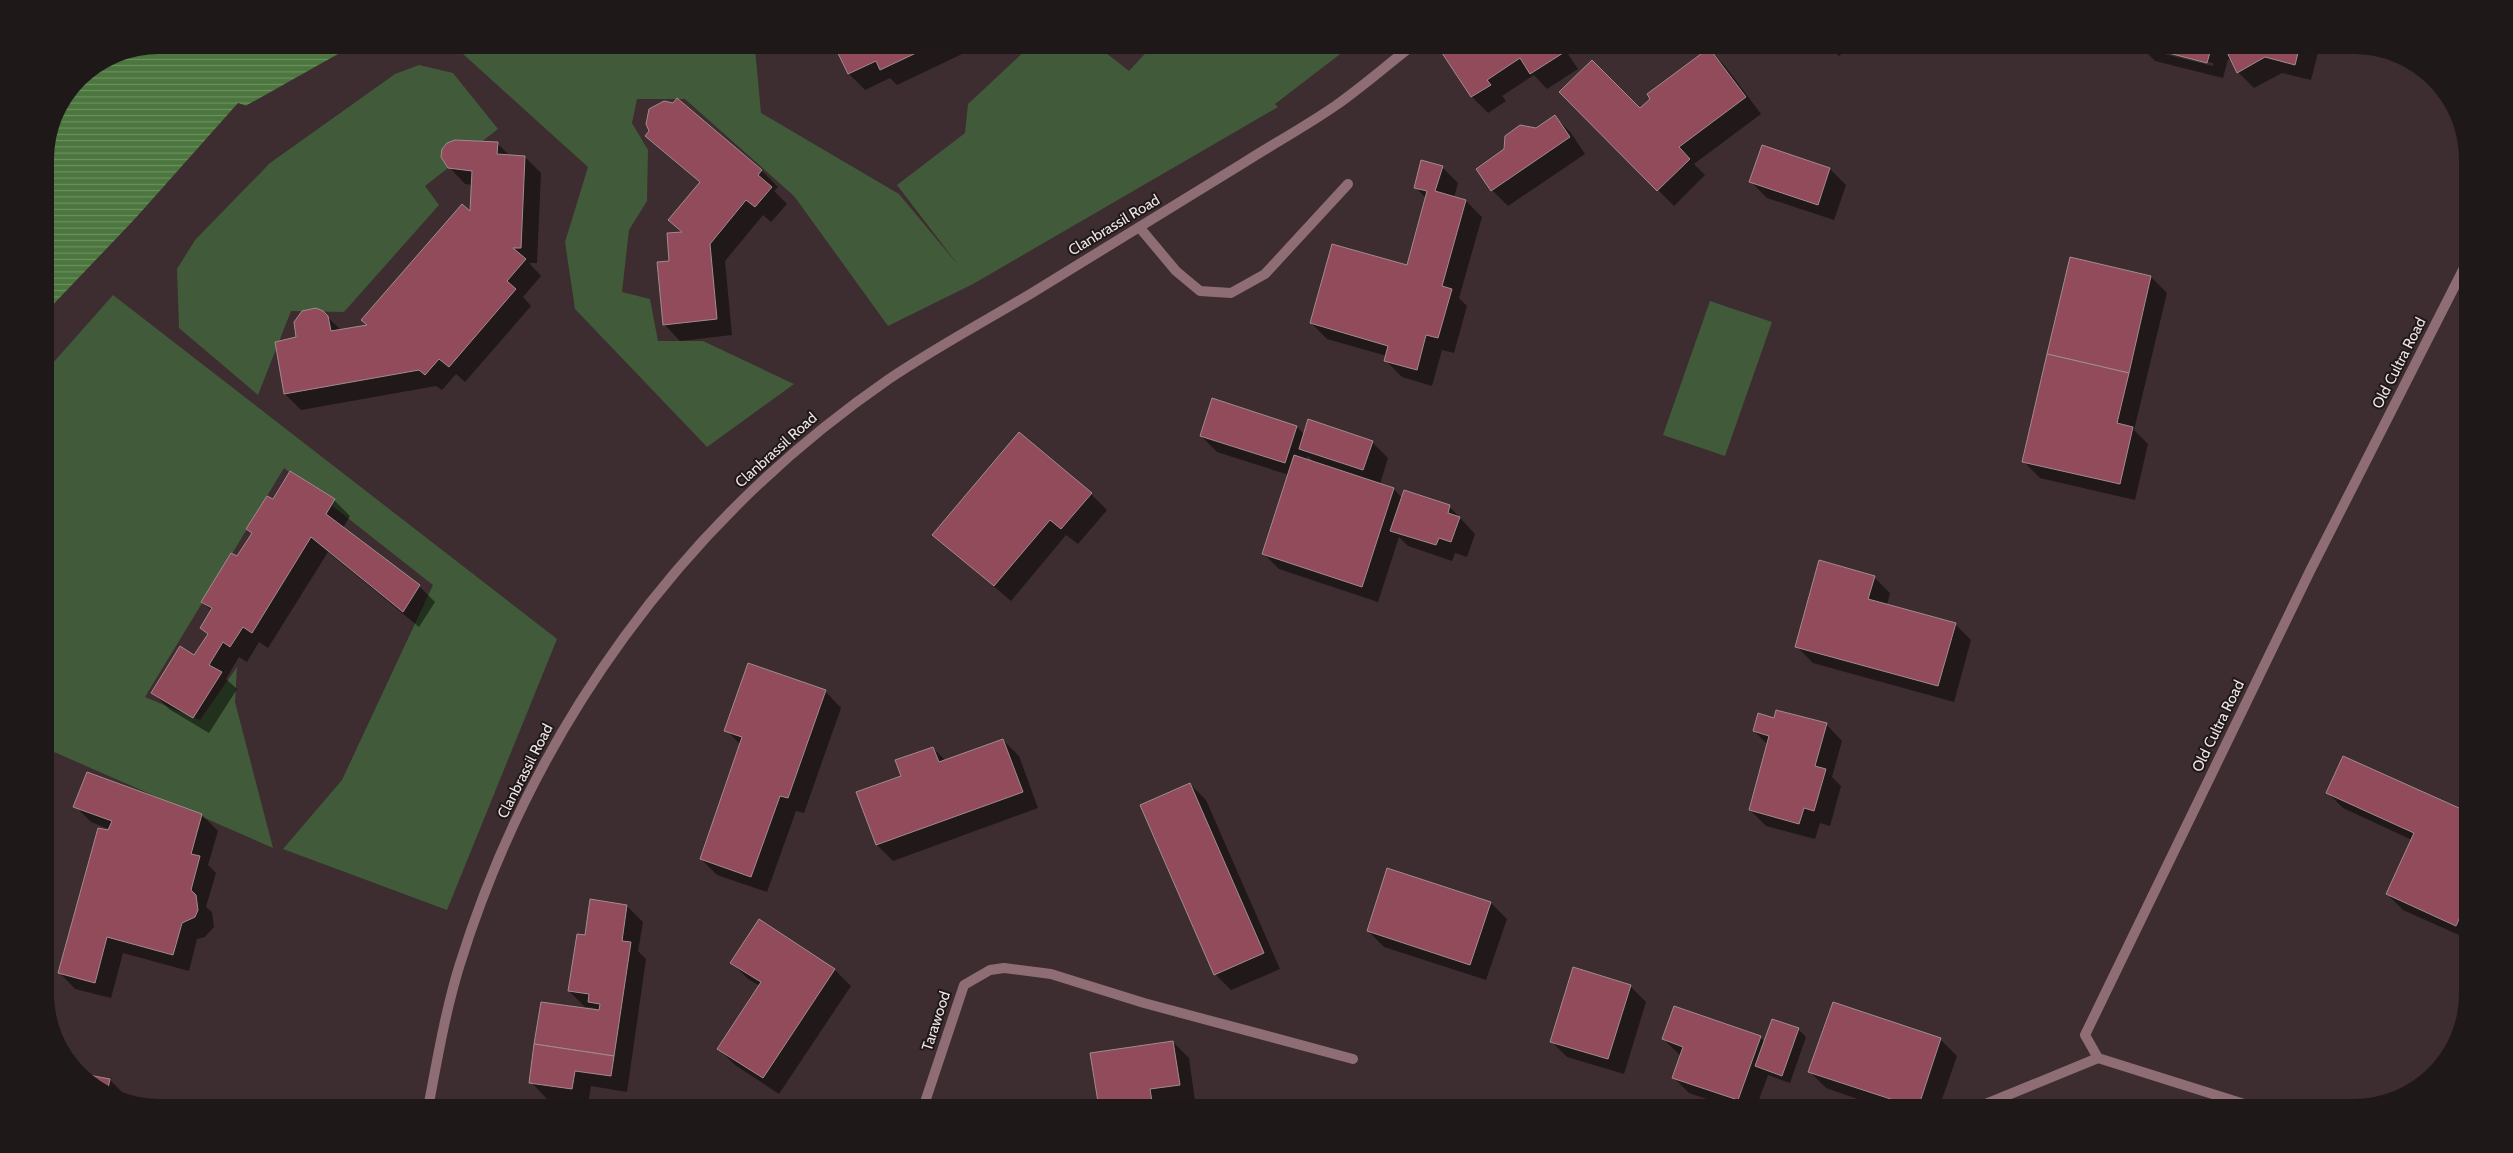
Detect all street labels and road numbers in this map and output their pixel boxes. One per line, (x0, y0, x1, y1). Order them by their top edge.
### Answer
street label: Clanbrassil Road (1065, 191, 1163, 259)
street label: Old Cultra Road (2368, 314, 2430, 412)
street label: Clanbrassil Road (731, 409, 821, 491)
street label: Old Cultra Road (2188, 677, 2248, 775)
street label: Clanbrassil Road (493, 721, 557, 821)
street label: Tarawood (918, 989, 954, 1053)

